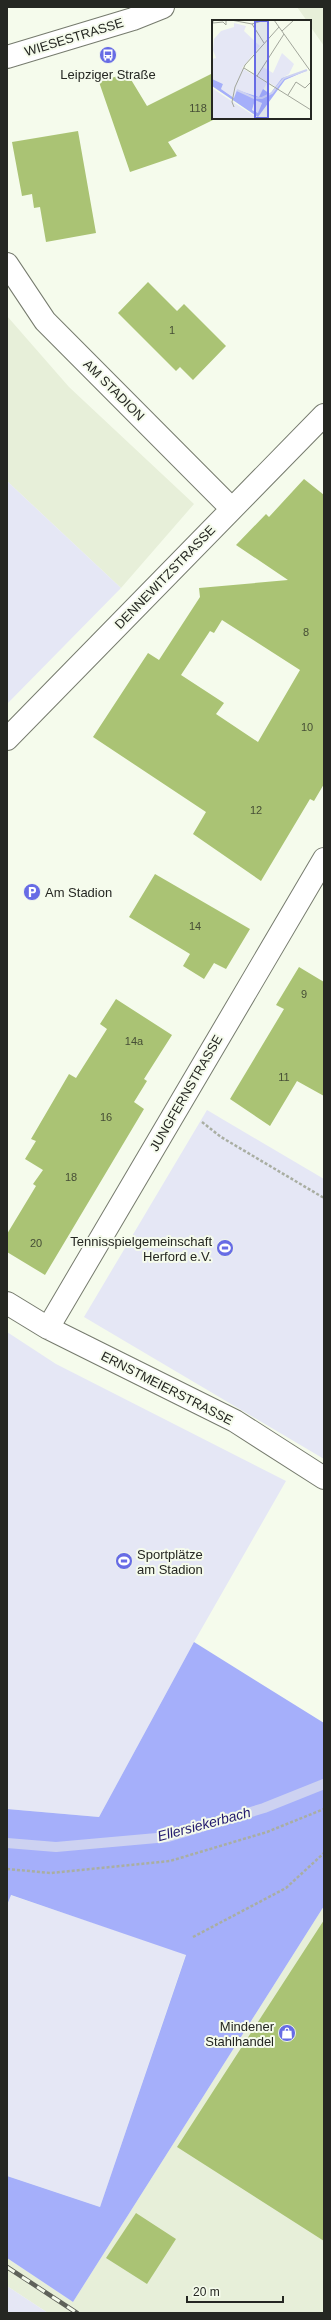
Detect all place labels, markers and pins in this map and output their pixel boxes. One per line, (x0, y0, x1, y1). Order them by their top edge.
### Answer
bus stop icon: Leipziger Straße (98, 45, 118, 65)
place label: Leipziger Straße (60, 67, 156, 82)
parking icon: Am Stadion (22, 882, 42, 902)
place label: Am Stadion (45, 885, 112, 900)
place label: Tennisspielgemeinschaft Herford e.V. (70, 1234, 212, 1264)
sports icon: Tennisspielgemeinschaft Herford e.V. (215, 1238, 235, 1258)
place label: Sportplätze am Stadion (137, 1547, 203, 1577)
sports icon: Sportplätze am Stadion (114, 1551, 134, 1571)
place label: Mindener Stahlhandel (205, 2019, 275, 2049)
shop icon: Mindener Stahlhandel (277, 2023, 297, 2043)

